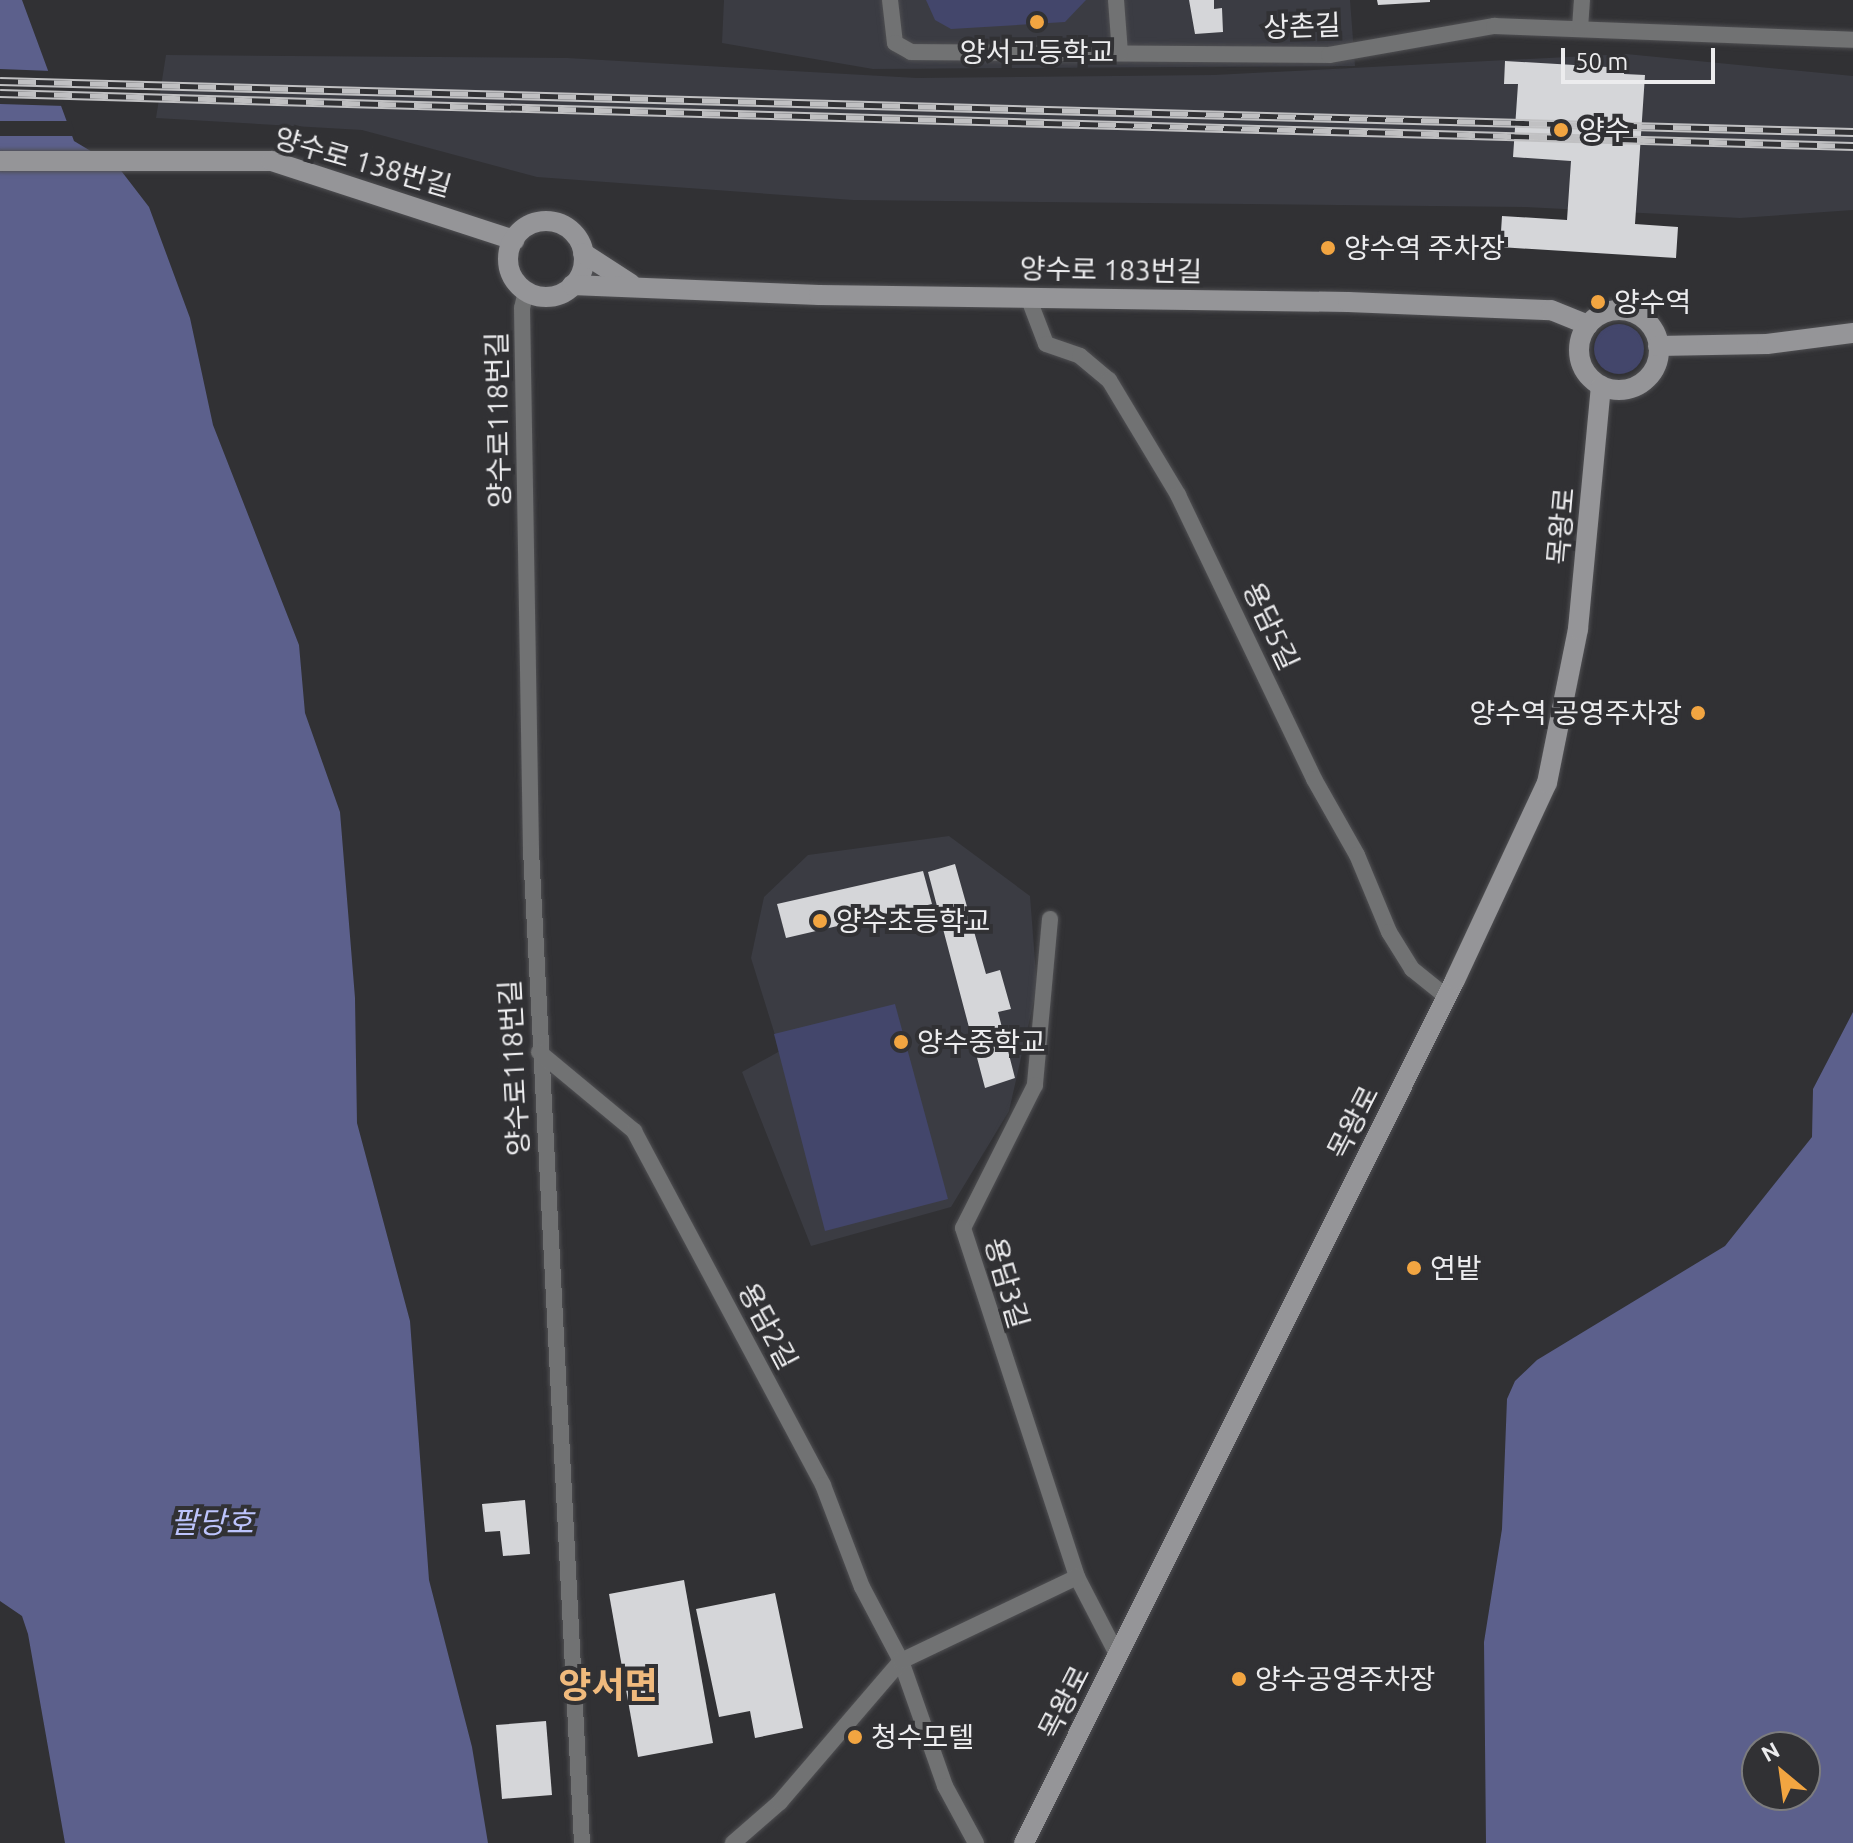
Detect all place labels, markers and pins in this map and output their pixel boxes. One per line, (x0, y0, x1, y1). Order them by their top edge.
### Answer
marker: 양서고등학교 (1028, 13, 1046, 31)
place label: 양서고등학교 (960, 35, 1114, 69)
place label: 양수 (1579, 113, 1631, 147)
marker: 양수 (1550, 119, 1572, 141)
place label: 양수역 주차장 (1344, 231, 1505, 265)
marker: 양수역 주차장 (1319, 239, 1337, 257)
place label: 양수역 (1614, 285, 1691, 319)
marker: 양수역 (1589, 293, 1607, 311)
place label: 양수역 공영주차장 (1470, 696, 1682, 730)
marker: 양수역 공영주차장 (1689, 704, 1707, 722)
place label: 양수초등학교 (836, 904, 991, 938)
marker: 양수초등학교 (811, 912, 829, 930)
place label: 양수중학교 (917, 1025, 1046, 1059)
marker: 양수중학교 (892, 1033, 910, 1051)
place label: 연밭 (1430, 1251, 1482, 1285)
marker: 연밭 (1405, 1259, 1423, 1277)
place label: 양수공영주차장 (1255, 1662, 1435, 1696)
marker: 양수공영주차장 (1230, 1670, 1248, 1688)
place label: 청수모텔 (871, 1720, 974, 1754)
marker: 청수모텔 (846, 1728, 864, 1746)

